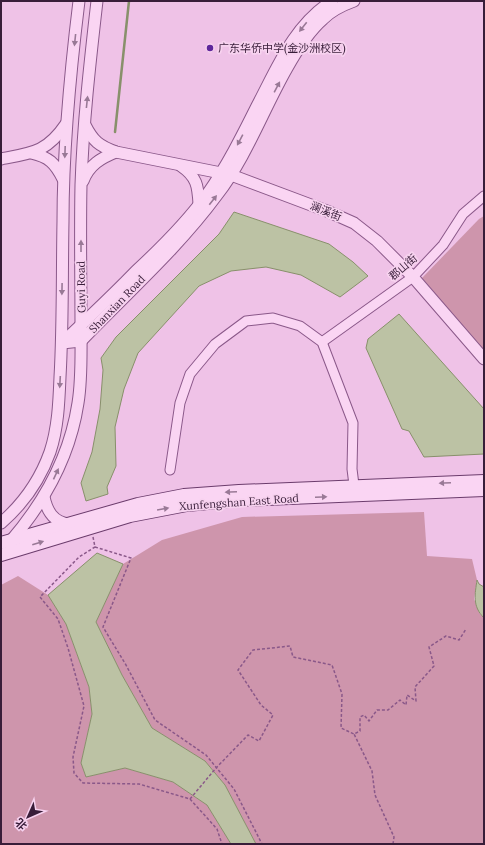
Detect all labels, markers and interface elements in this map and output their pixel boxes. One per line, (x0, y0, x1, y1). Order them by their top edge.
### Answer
one-way arrow (299, 21, 307, 32)
one-way arrow (71, 34, 78, 46)
place label: 广东华侨中学(金沙洲校区) (218, 41, 346, 56)
marker: 广东华侨中学(金沙洲校区) (205, 43, 215, 53)
one-way arrow (273, 81, 280, 93)
one-way arrow (83, 96, 90, 108)
one-way arrow (236, 134, 243, 146)
one-way arrow (61, 146, 68, 158)
one-way arrow (209, 195, 218, 206)
street label: 澜溪街 (308, 198, 344, 224)
one-way arrow (78, 239, 84, 252)
street label: 郡山街 (386, 251, 420, 283)
street label: Guyi Road (74, 260, 88, 313)
street label: Shanxian Road (86, 272, 148, 336)
one-way arrow (59, 283, 66, 295)
one-way arrow (56, 376, 63, 388)
one-way arrow (53, 469, 59, 480)
one-way arrow (439, 479, 451, 486)
one-way arrow (225, 488, 237, 495)
street label: Xunfengshan East Road (179, 491, 300, 513)
one-way arrow (315, 494, 327, 501)
one-way arrow (157, 505, 169, 511)
one-way arrow (32, 540, 44, 546)
north arrow (8, 797, 48, 837)
text: 北 (12, 815, 30, 833)

